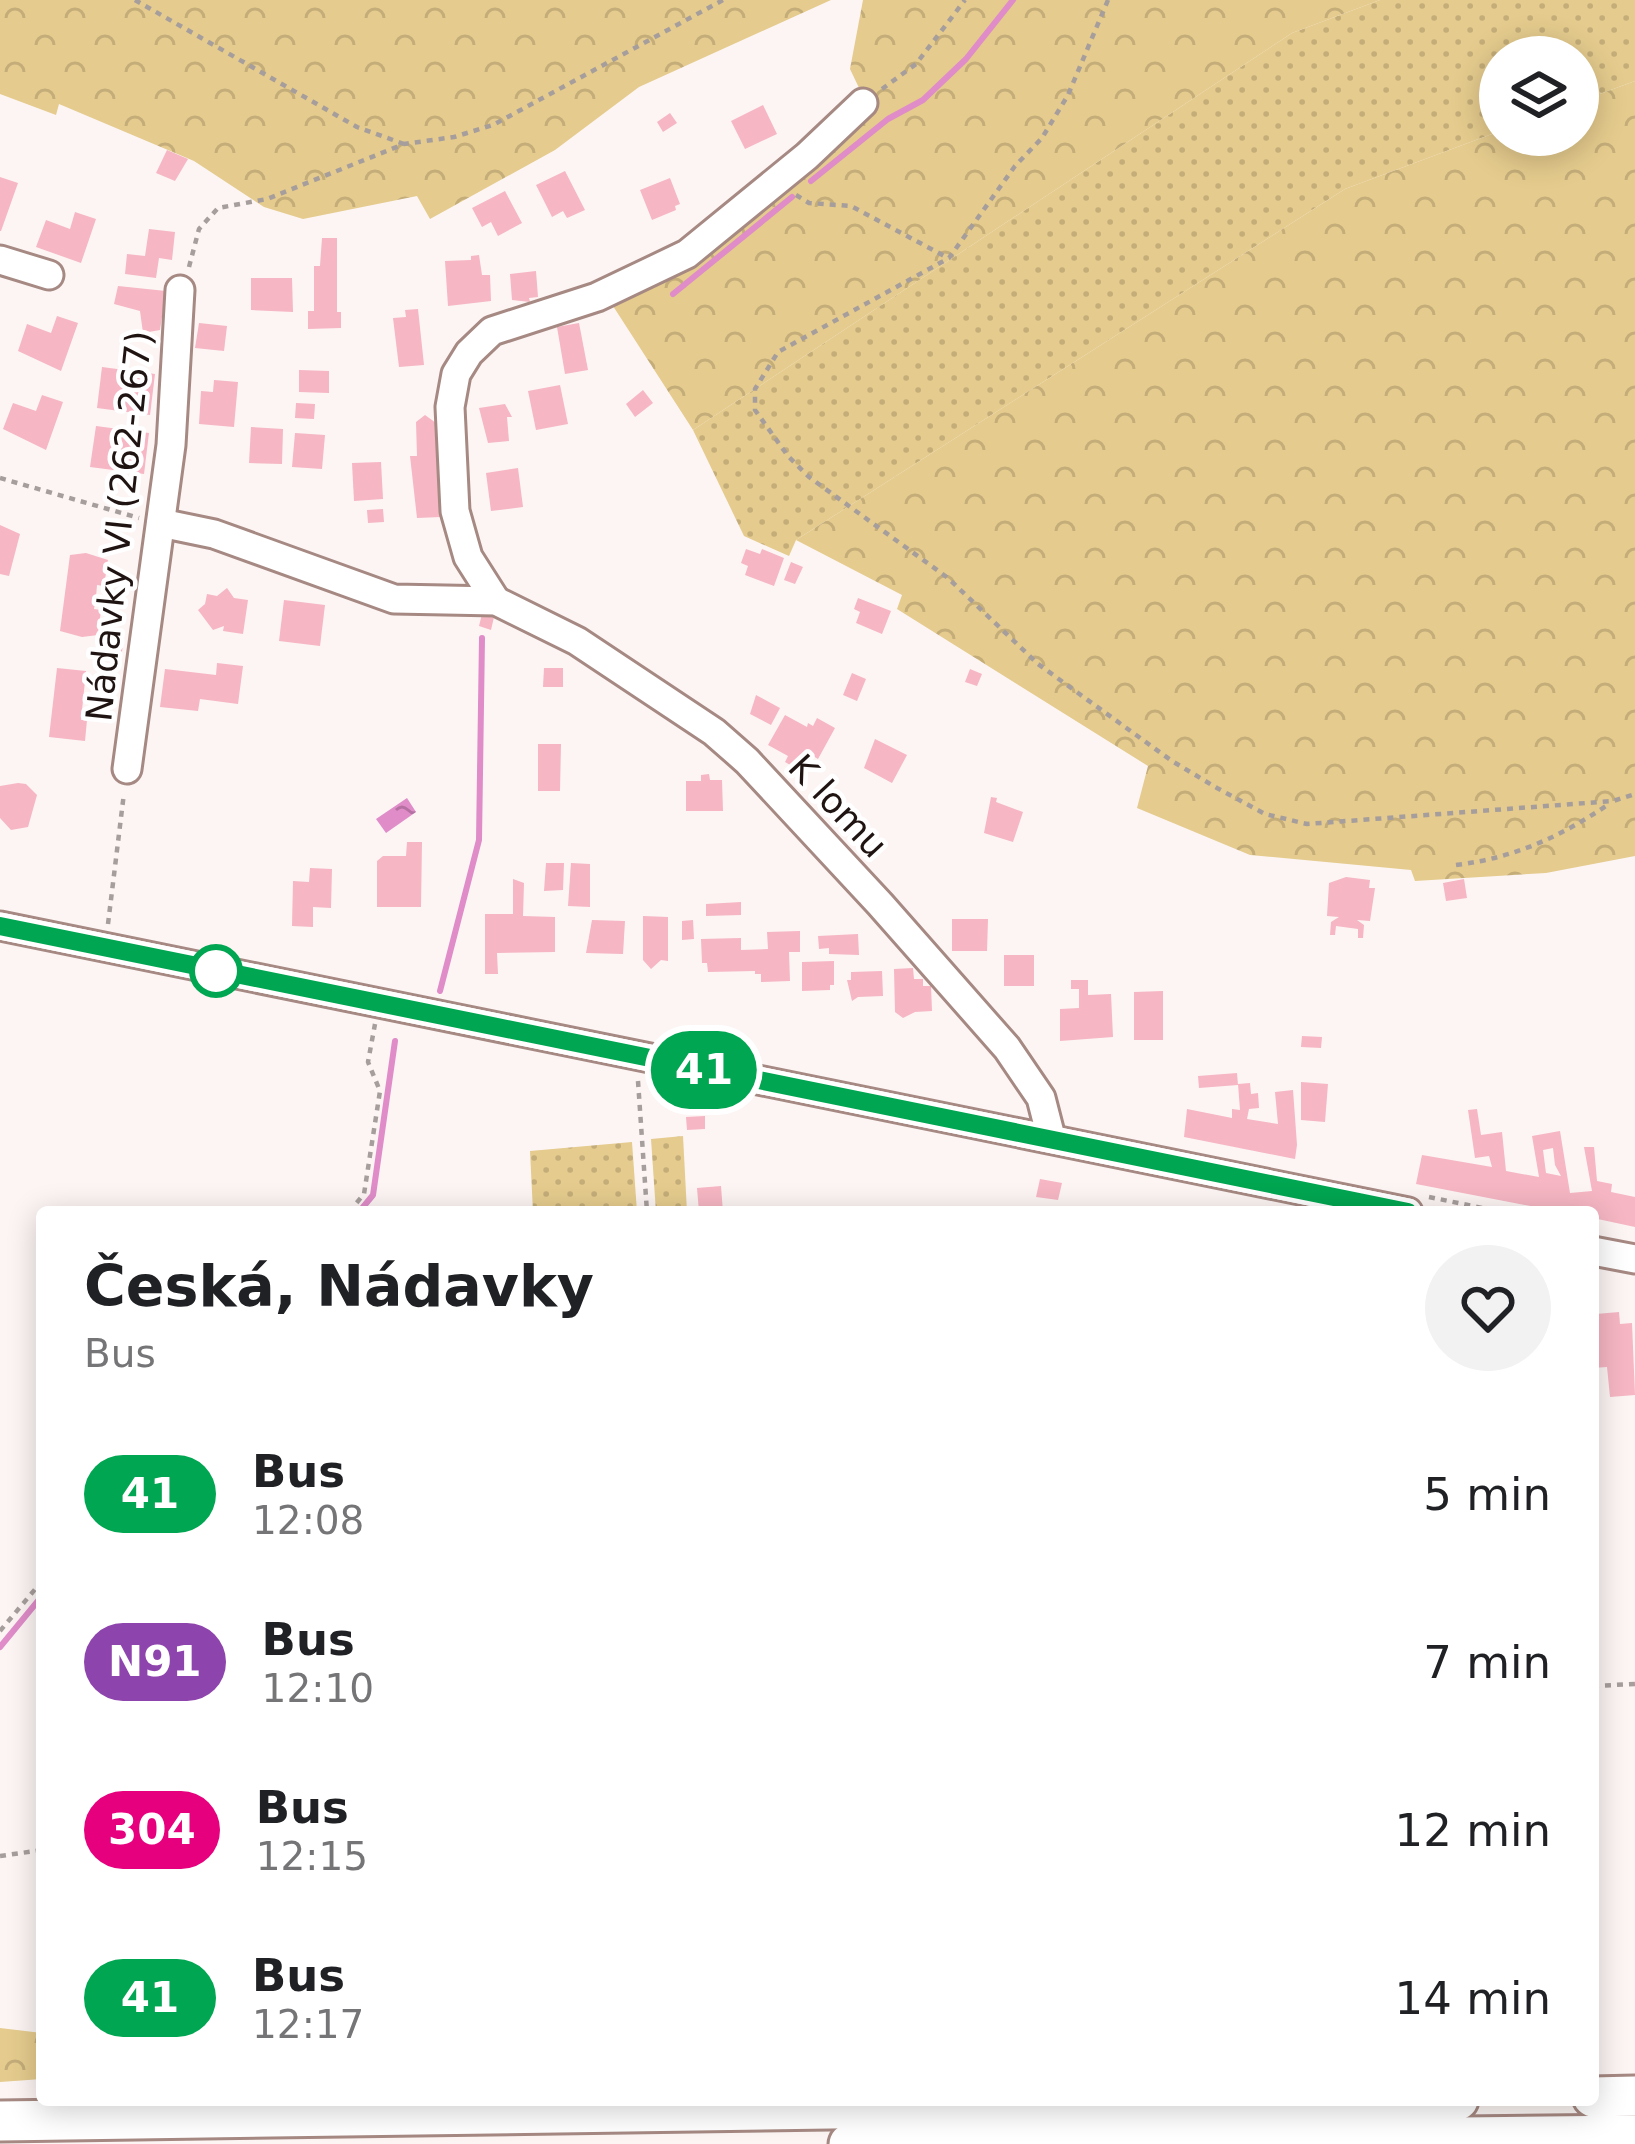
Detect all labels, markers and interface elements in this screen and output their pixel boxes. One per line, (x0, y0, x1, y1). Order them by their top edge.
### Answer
map controls (1479, 36, 1599, 156)
button: layers (1479, 36, 1599, 156)
street label: Nádavky VI (262-267) (78, 329, 160, 723)
street label: K lomu (780, 746, 896, 866)
unlabelled marker (191, 946, 241, 996)
line badge: 41 (650, 1031, 758, 1109)
text: 41 (675, 1045, 733, 1094)
button: heart (1425, 1245, 1551, 1371)
text: Česká, Nádavky (84, 1253, 594, 1319)
text: Bus (84, 1331, 156, 1376)
text: Bus (252, 1445, 345, 1498)
text: 5 min (1423, 1468, 1551, 1521)
text: 41 (121, 1469, 179, 1518)
text: 12:08 (252, 1498, 364, 1543)
text: Bus (262, 1613, 355, 1666)
text: 7 min (1423, 1636, 1551, 1689)
text: N91 (108, 1637, 202, 1686)
text: 12:10 (262, 1666, 374, 1711)
text: Bus (256, 1781, 349, 1834)
text: 12 min (1395, 1804, 1551, 1857)
text: 304 (108, 1805, 196, 1854)
text: 12:15 (256, 1834, 368, 1879)
text: Bus (252, 1949, 345, 2002)
text: 14 min (1395, 1972, 1551, 2025)
text: 41 (121, 1973, 179, 2022)
text: 12:17 (252, 2002, 364, 2047)

